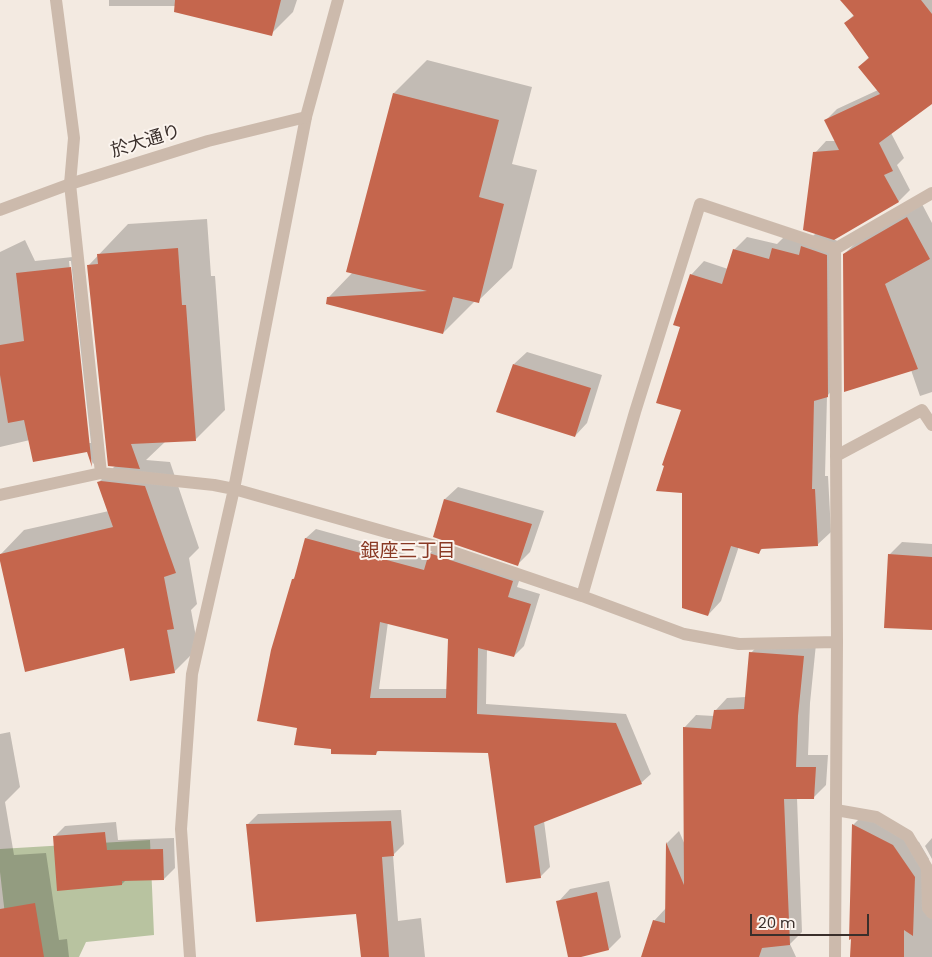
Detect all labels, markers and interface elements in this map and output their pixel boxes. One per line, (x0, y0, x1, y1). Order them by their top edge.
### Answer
street label: 於大通り (108, 121, 184, 163)
district label: 銀座三丁目 (361, 541, 455, 563)
scale bar (752, 904, 871, 936)
text: 20 m (758, 912, 796, 933)

